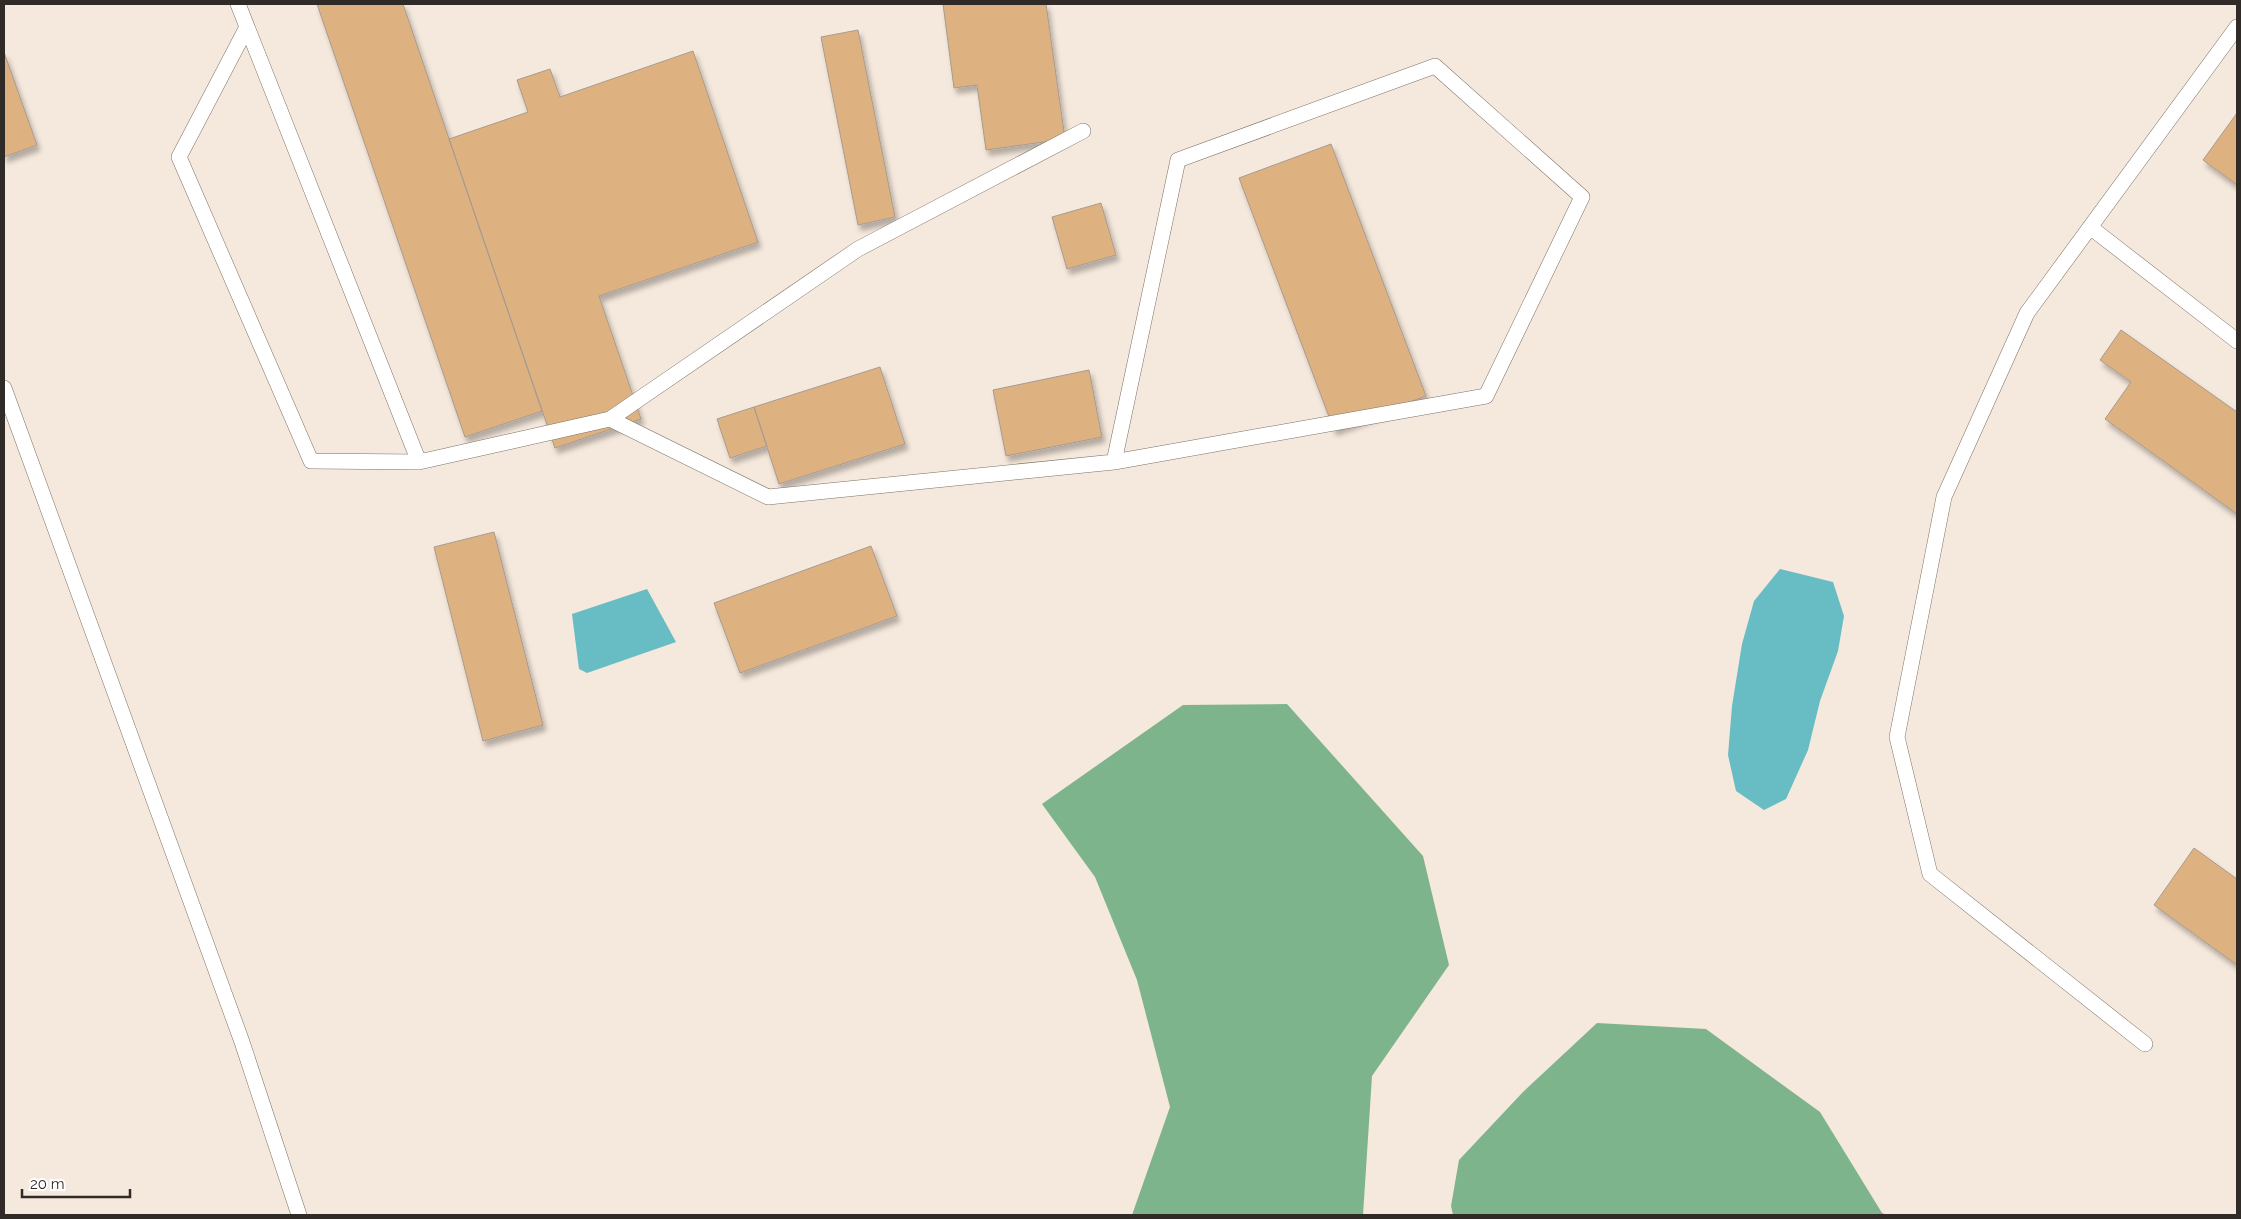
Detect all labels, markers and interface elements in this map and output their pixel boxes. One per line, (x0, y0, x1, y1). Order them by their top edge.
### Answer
scale bar (22, 1166, 130, 1198)
text: 20 m (30, 1175, 65, 1193)

